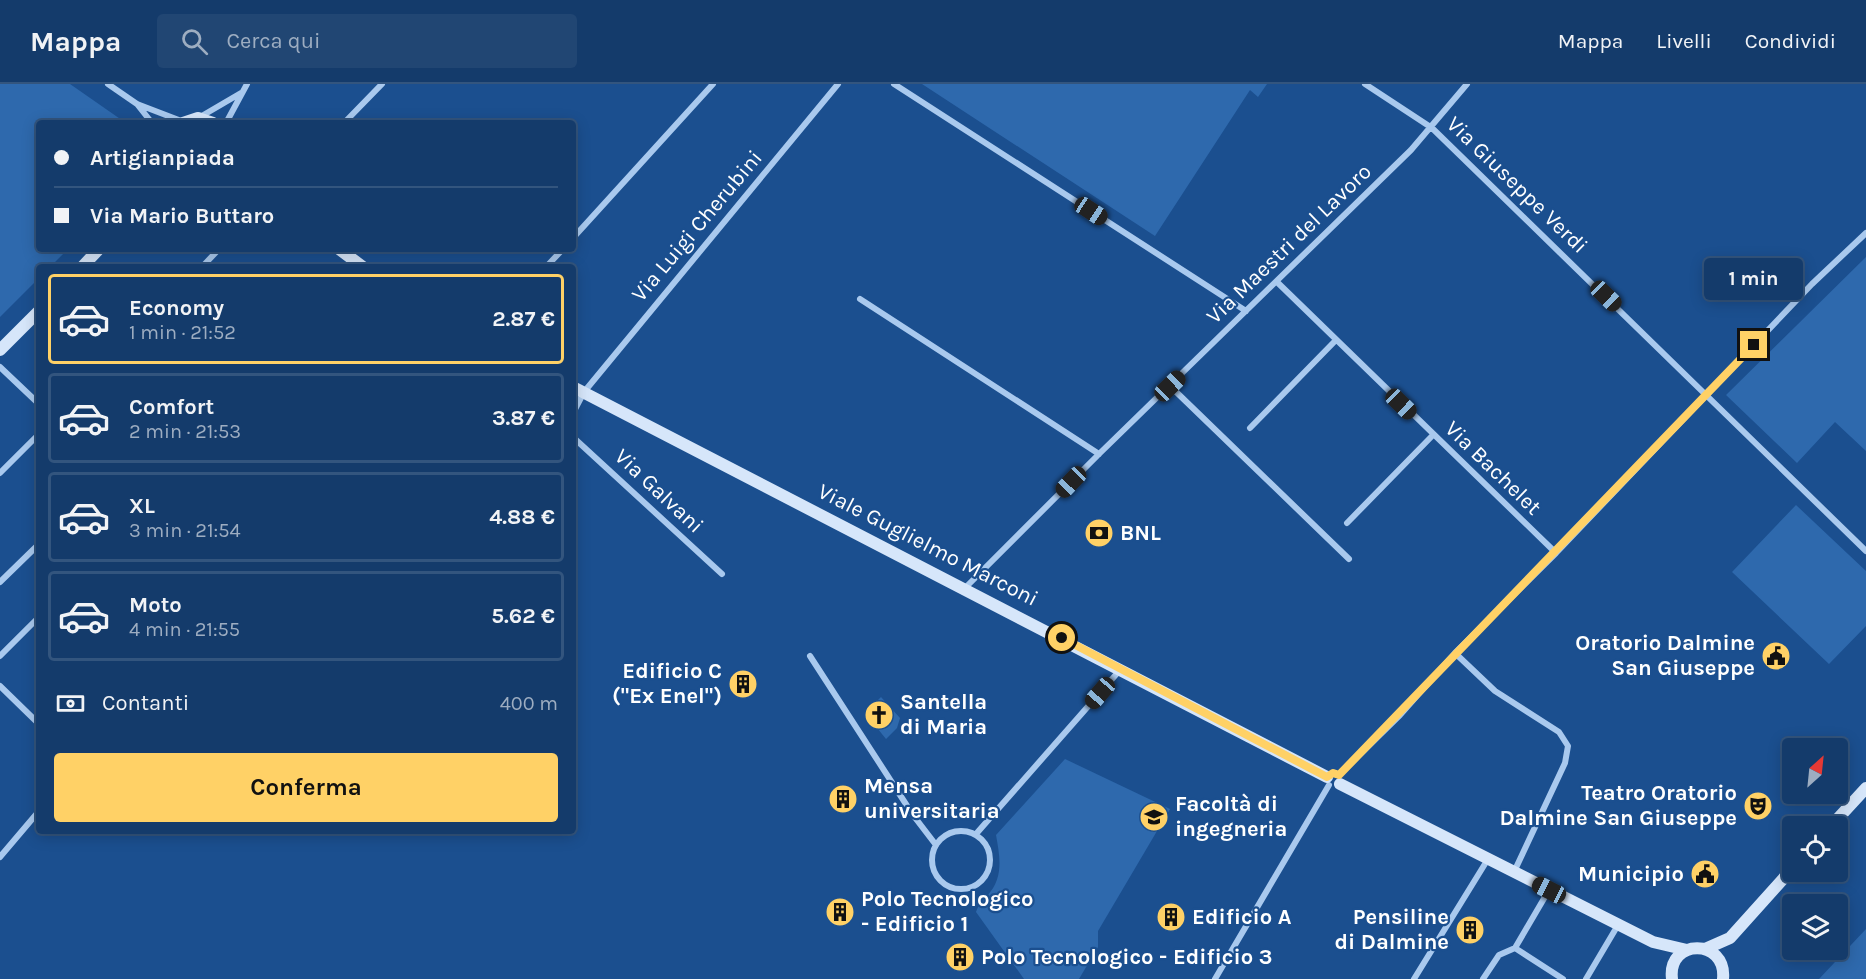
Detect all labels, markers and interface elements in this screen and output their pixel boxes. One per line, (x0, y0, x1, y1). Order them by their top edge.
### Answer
search box (157, 14, 577, 68)
text: Mappa (30, 25, 121, 58)
icon: search (178, 25, 211, 58)
text: Cerca qui (226, 28, 321, 54)
text: Mappa (1558, 29, 1623, 53)
text: Livelli (1656, 29, 1712, 53)
text: Condividi (1745, 29, 1836, 53)
street label: Via Giuseppe Verdi (1441, 111, 1593, 259)
text: Artigianpiada (90, 145, 235, 171)
street label: Via Luigi Cherubini (626, 145, 768, 307)
street label: Via Maestri del Lavoro (1201, 159, 1377, 329)
car (1071, 194, 1111, 228)
text: Via Mario Buttaro (90, 203, 274, 229)
callout: 1 min (1704, 258, 1804, 300)
text: 1 min (1728, 267, 1779, 290)
car (1587, 277, 1625, 315)
icon: car (57, 292, 111, 346)
text: Economy (129, 295, 224, 321)
text: 2.87 € (492, 306, 555, 332)
text: 1 min · 21:52 (129, 321, 236, 344)
route end (1740, 331, 1767, 358)
car (1151, 367, 1189, 405)
car (1382, 385, 1420, 423)
icon: car (57, 391, 111, 445)
text: Comfort (129, 394, 214, 420)
text: 3.87 € (492, 405, 555, 431)
street label: Via Bachelet (1439, 416, 1547, 520)
text: 2 min · 21:53 (129, 420, 241, 443)
street label: Via Galvani (609, 443, 709, 539)
car (1052, 463, 1090, 501)
street label: Viale Guglielmo Marconi (814, 478, 1042, 612)
icon: car (57, 490, 111, 544)
text: XL (129, 493, 155, 519)
text: 4.88 € (489, 504, 555, 530)
bank icon: BNL (1083, 517, 1115, 549)
text: 3 min · 21:54 (129, 519, 241, 542)
place label: BNL (1120, 520, 1161, 546)
icon: car (57, 589, 111, 643)
text: Moto (129, 592, 182, 618)
text: 5.62 € (491, 603, 555, 629)
text: 4 min · 21:55 (129, 618, 240, 641)
route start (1048, 624, 1075, 651)
place label: Oratorio Dalmine San Giuseppe (1575, 630, 1755, 681)
public building icon: Oratorio Dalmine San Giuseppe (1760, 640, 1792, 672)
place label: Edificio C ("Ex Enel") (612, 658, 722, 709)
building icon: Edificio C ("Ex Enel") (727, 668, 759, 700)
car (1081, 674, 1119, 712)
icon: cash (54, 687, 87, 720)
place label: Santella di Maria (900, 689, 987, 740)
text: Contanti (102, 690, 189, 716)
text: 400 m (500, 692, 558, 715)
church icon: Santella di Maria (863, 699, 895, 731)
north arrow (1782, 738, 1848, 804)
map controls (1782, 738, 1848, 960)
button: Conferma (54, 753, 558, 822)
place label: Mensa universitaria (864, 773, 1000, 824)
place label: Teatro Oratorio Dalmine San Giuseppe (1499, 780, 1737, 831)
building icon: Mensa universitaria (827, 783, 859, 815)
theatre icon: Teatro Oratorio Dalmine San Giuseppe (1742, 790, 1774, 822)
place label: Facoltà di ingegneria (1175, 791, 1287, 842)
school or university icon: Facoltà di ingegneria (1138, 801, 1170, 833)
button: locate (1782, 816, 1848, 882)
public building icon: Municipio (1689, 858, 1721, 890)
place label: Municipio (1578, 861, 1684, 887)
car (1529, 874, 1569, 906)
place label: Polo Tecnologico - Edificio 1 (861, 886, 1034, 937)
button: layers (1782, 894, 1848, 960)
building icon: Polo Tecnologico - Edificio 1 (824, 896, 856, 928)
building icon: Edificio A (1155, 901, 1187, 933)
place label: Edificio A (1192, 904, 1292, 930)
place label: Pensiline di Dalmine (1335, 904, 1449, 955)
building icon: Pensiline di Dalmine (1454, 914, 1486, 946)
building icon: Polo Tecnologico - Edificio 3 (944, 941, 976, 973)
place label: Polo Tecnologico - Edificio 3 (981, 944, 1272, 970)

